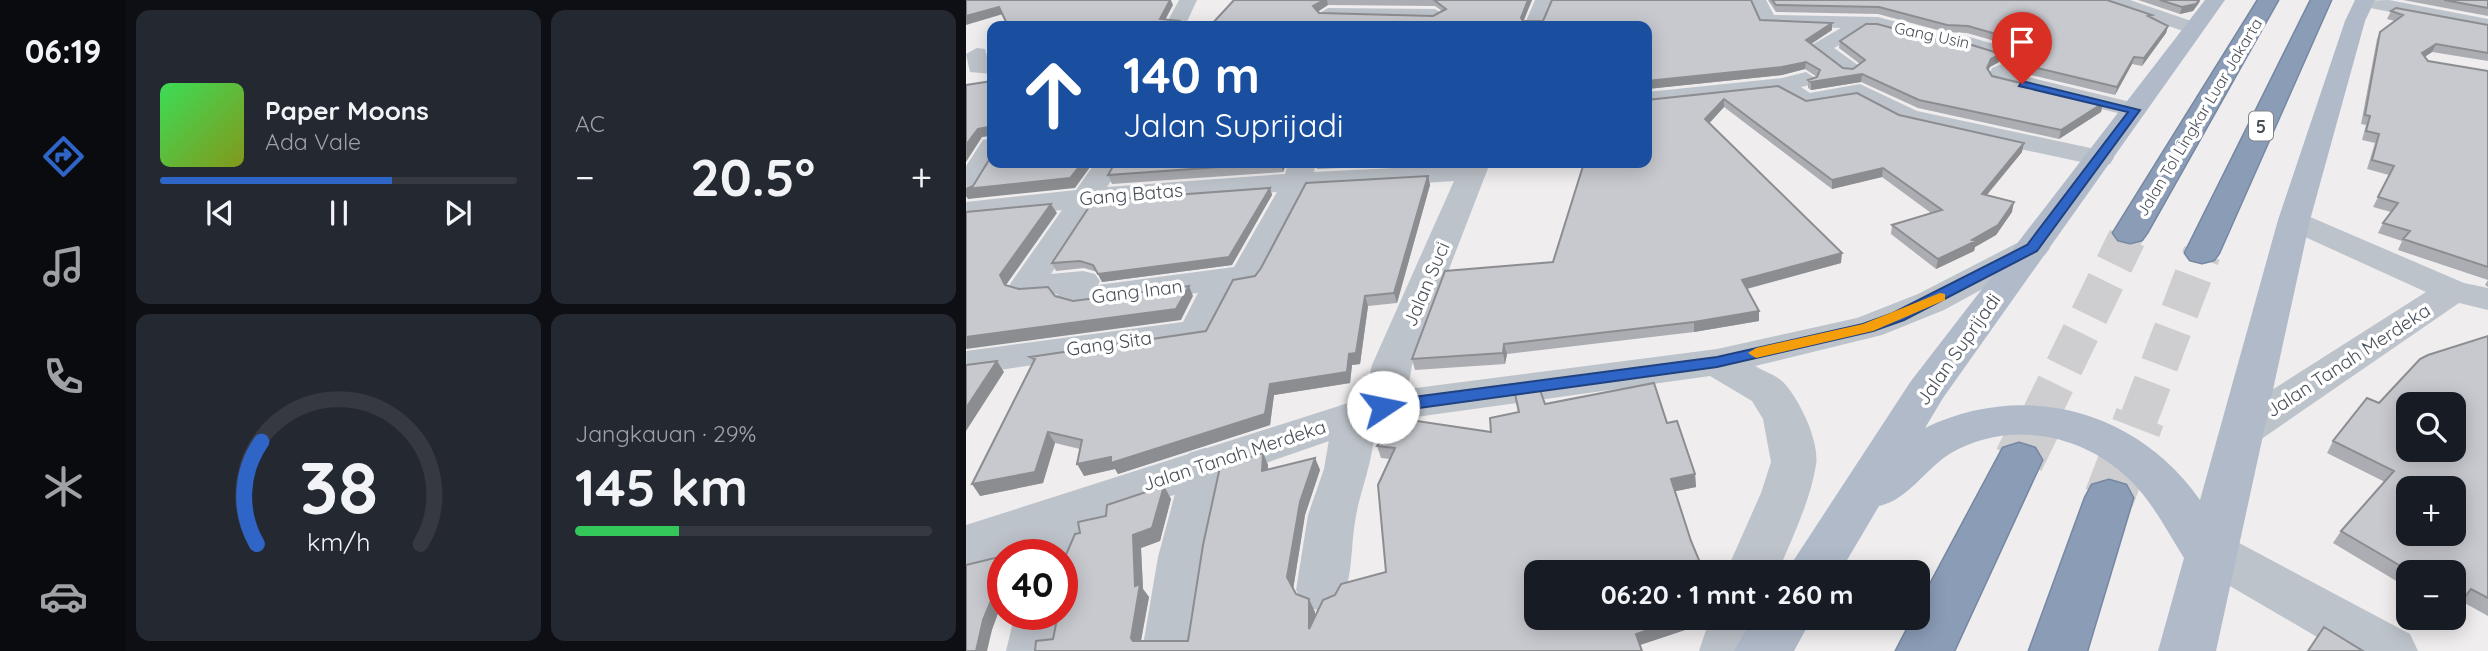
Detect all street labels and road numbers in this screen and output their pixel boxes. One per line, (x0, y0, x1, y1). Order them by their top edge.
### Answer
street label: Jalan Tol Lingkar Luar Jakarta (2132, 14, 2266, 220)
street label: Gang Usin (1893, 17, 1971, 53)
road number: 5 (2249, 112, 2273, 140)
street label: Gang Batas (1078, 178, 1184, 210)
street label: Jalan Suci (1397, 238, 1455, 330)
street label: Gang Inan (1090, 274, 1184, 308)
street label: Jalan Suprijadi (1911, 288, 2005, 410)
street label: Jalan Tanah Merdeka (2261, 298, 2435, 422)
street label: Gang Sita (1065, 325, 1153, 361)
street label: Jalan Tanah Merdeka (1139, 414, 1329, 496)

